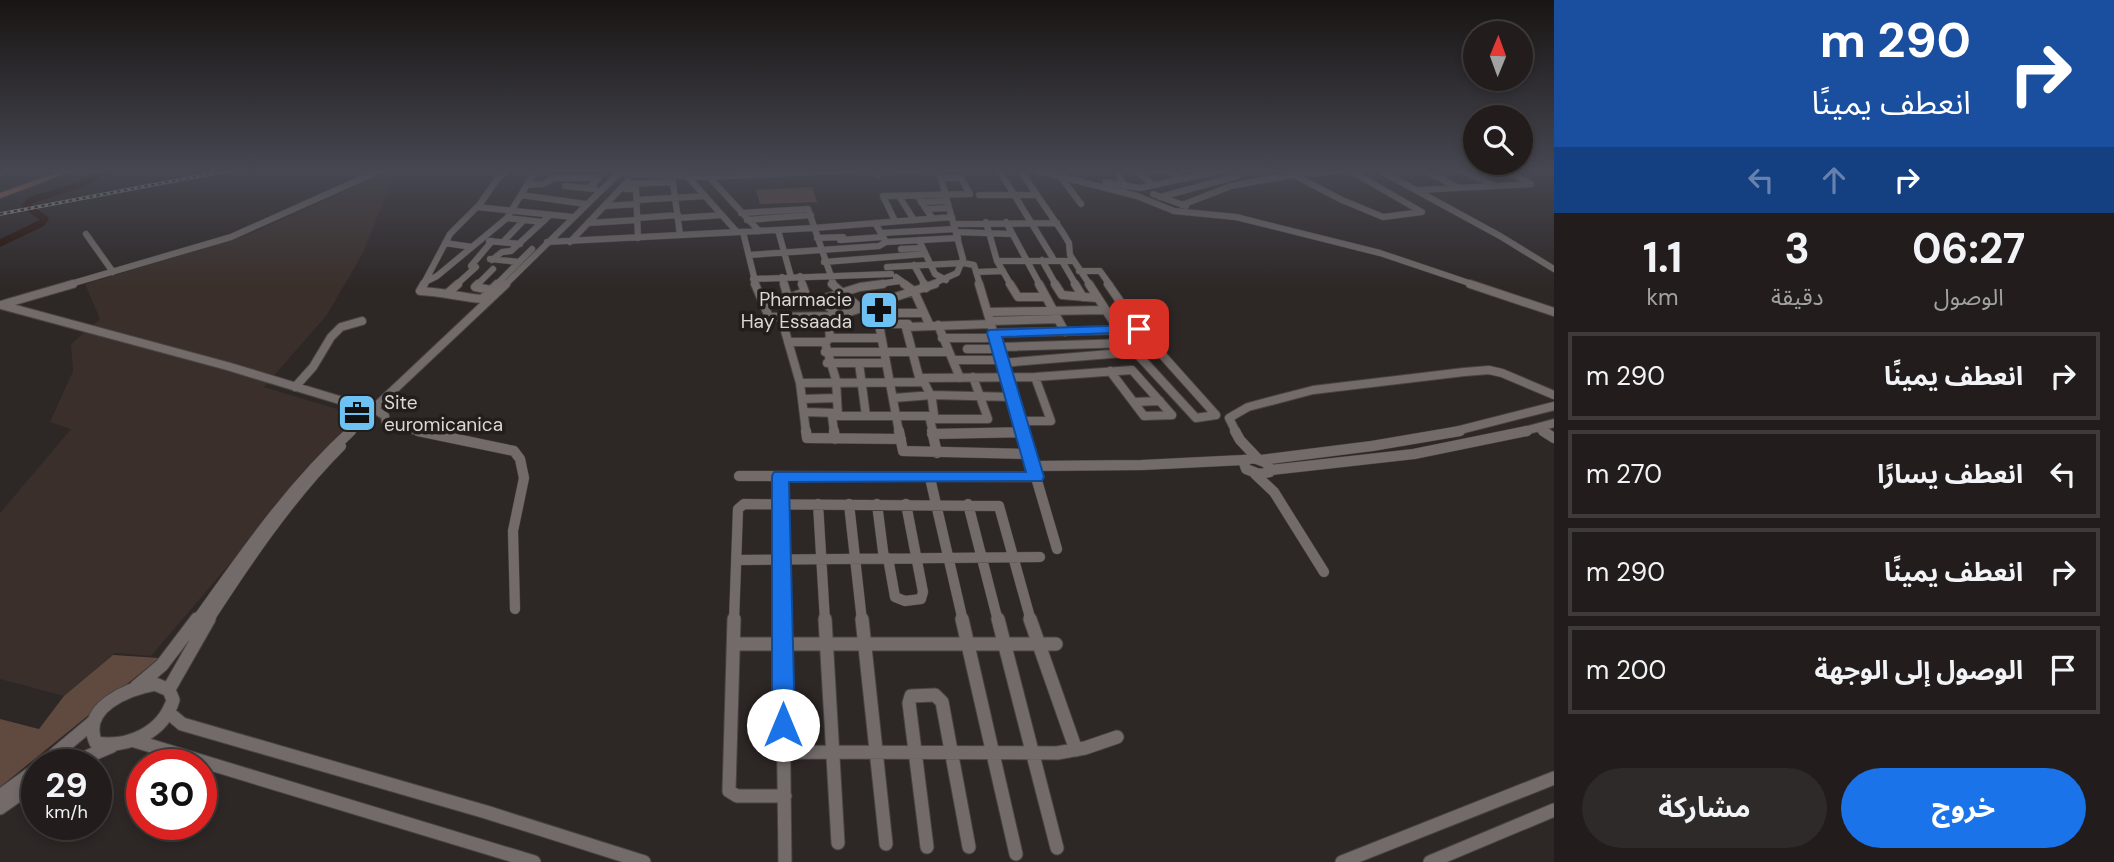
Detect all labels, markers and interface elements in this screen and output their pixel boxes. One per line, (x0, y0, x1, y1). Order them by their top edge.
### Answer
text: 290 m (1820, 8, 1971, 72)
north arrow (1463, 21, 1533, 91)
map controls (1463, 21, 1533, 175)
icon: right (1995, 28, 2086, 119)
text: انعطف يمينًا (1811, 82, 1971, 124)
button: search (1463, 105, 1533, 175)
icon: left (1742, 161, 1780, 199)
icon: ahead (1815, 161, 1853, 199)
icon: right (1888, 161, 1926, 199)
text: 3 (1785, 221, 1810, 276)
text: 06:27 (1912, 221, 2025, 276)
text: 1.1 (1643, 230, 1682, 285)
text: km (1646, 282, 1679, 312)
text: دقيقة (1771, 282, 1823, 312)
text: الوصول (1934, 282, 2004, 312)
place label: Pharmacie Hay Essaada (741, 287, 852, 334)
pharmacy icon: Pharmacie Hay Essaada (858, 289, 900, 331)
pin (1109, 299, 1169, 359)
icon: arrive (1120, 310, 1158, 348)
icon: right (2044, 357, 2082, 395)
text: 290 m (1586, 359, 1665, 393)
text: انعطف يمينًا (1884, 359, 2023, 393)
place label: Site euromicanica (384, 390, 503, 437)
office icon: Site euromicanica (336, 392, 378, 434)
icon: left (2044, 455, 2082, 493)
text: 270 m (1586, 457, 1662, 491)
text: انعطف يسارًا (1877, 457, 2023, 491)
icon: right (2044, 553, 2082, 591)
text: 290 m (1586, 555, 1665, 589)
text: انعطف يمينًا (1884, 555, 2023, 589)
icon: arrive (2044, 651, 2082, 689)
text: 200 m (1586, 653, 1666, 687)
text: الوصول إلى الوجهة (1814, 653, 2023, 687)
position arrow (746, 688, 820, 762)
speed limit sign: 30 (126, 749, 217, 840)
text: 29 (45, 762, 88, 808)
button: مشاركة (1582, 768, 1827, 848)
button: خروج (1841, 768, 2086, 848)
text: km/h (45, 800, 88, 824)

